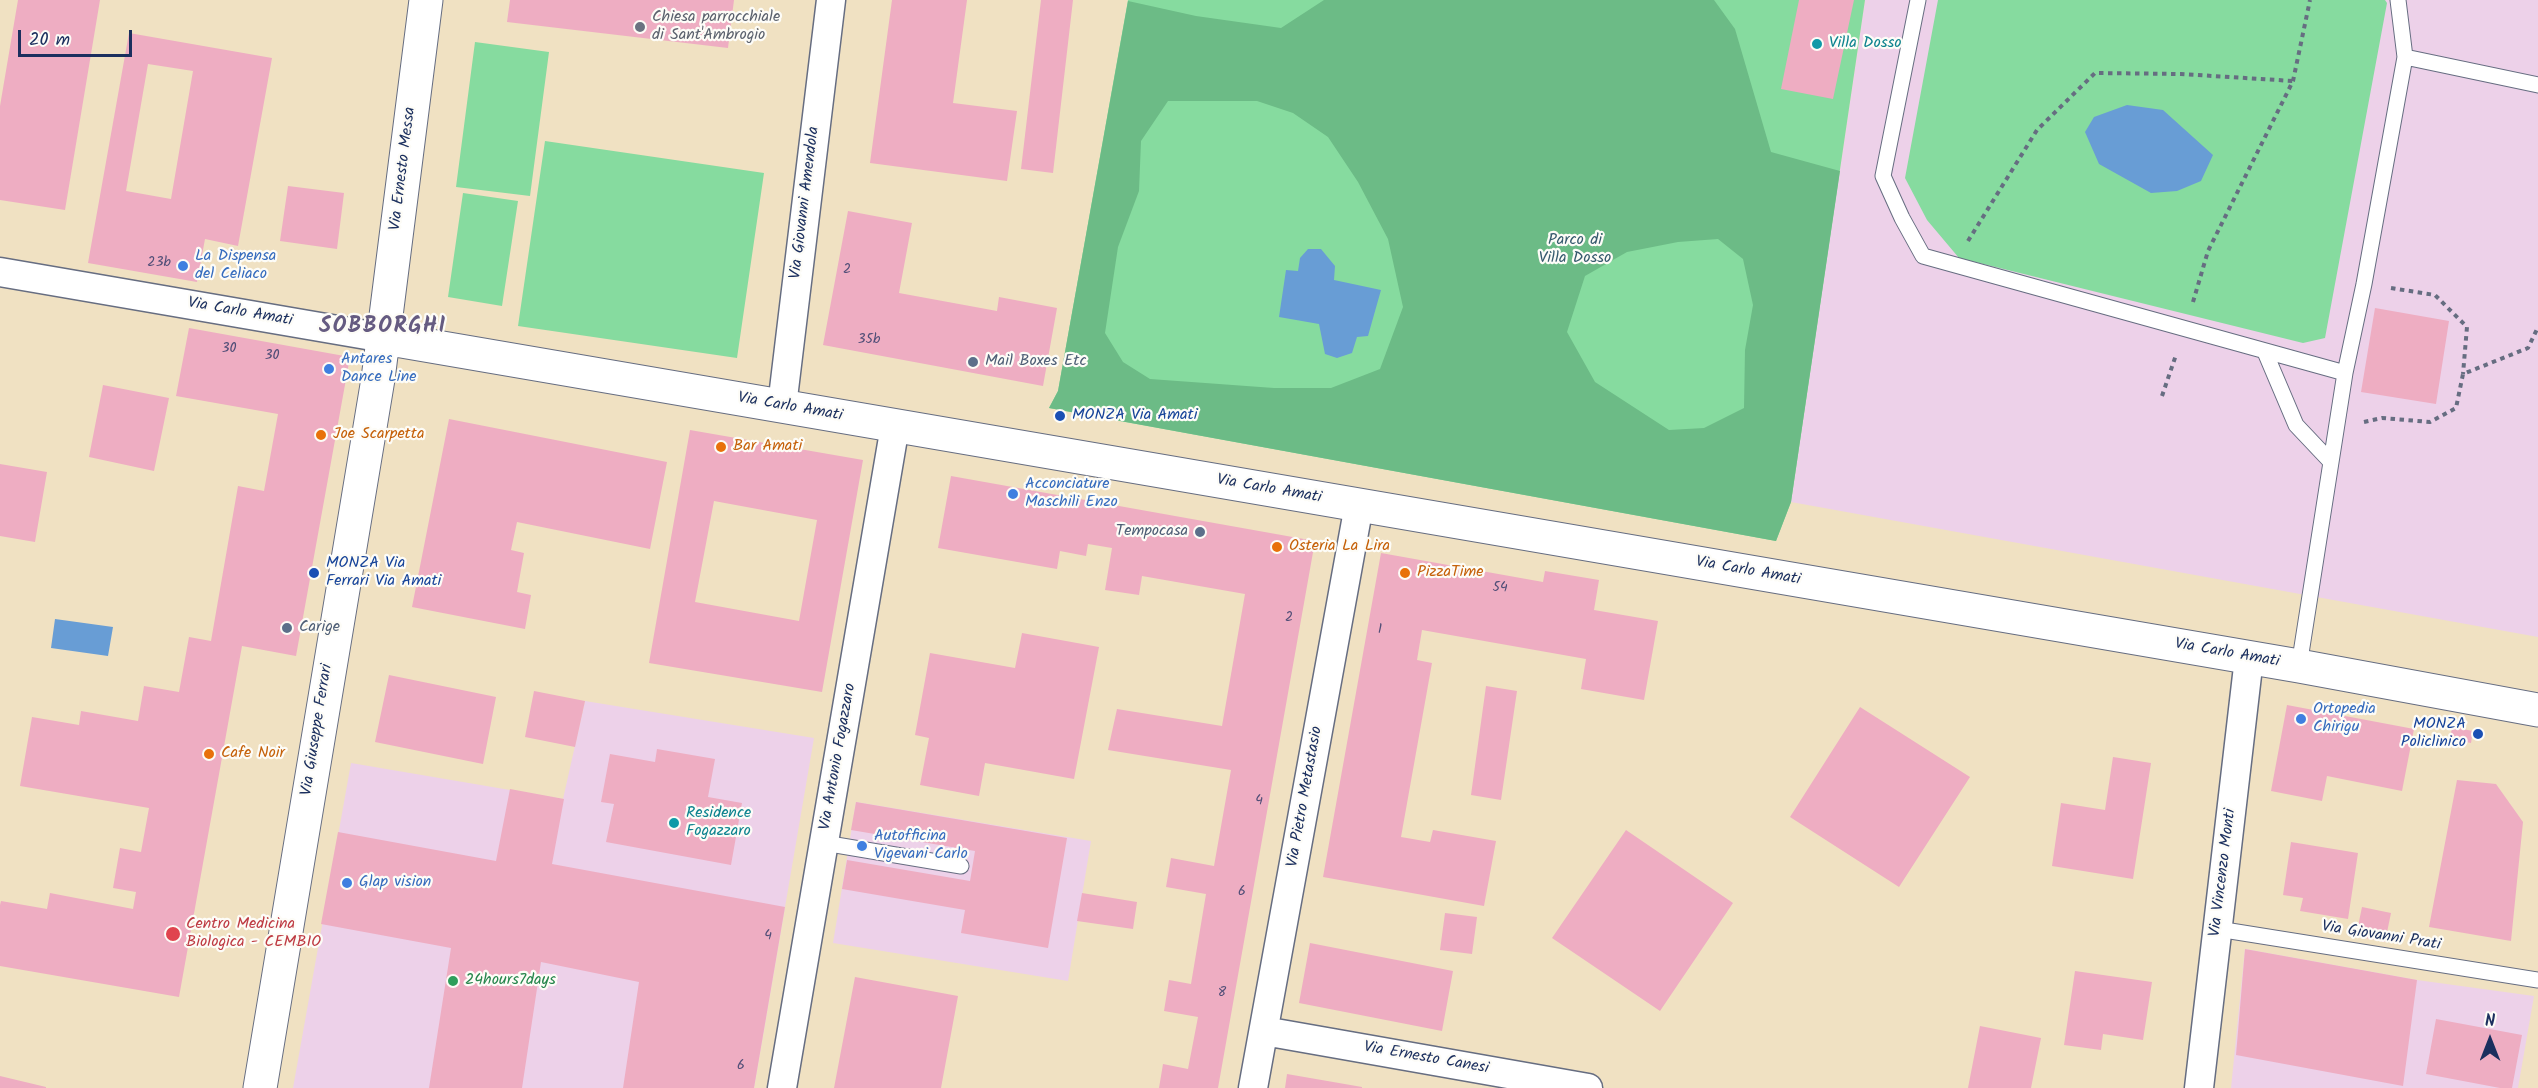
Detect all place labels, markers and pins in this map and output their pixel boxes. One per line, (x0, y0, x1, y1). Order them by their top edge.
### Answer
place label: Chiesa parrocchiale di Sant'Ambrogio (652, 8, 780, 46)
marker: Chiesa parrocchiale di Sant'Ambrogio (633, 20, 647, 34)
place label: Villa Dosso (1829, 34, 1902, 54)
marker: Villa Dosso (1810, 37, 1824, 51)
place label: La Dispensa del Celiaco (195, 247, 276, 285)
marker: La Dispensa del Celiaco (176, 259, 190, 273)
place label: Antares Dance Line (341, 350, 416, 388)
place label: Mail Boxes Etc (985, 352, 1087, 372)
marker: Mail Boxes Etc (966, 355, 980, 369)
marker: Antares Dance Line (322, 362, 336, 376)
place label: MONZA Via Amati (1072, 406, 1198, 426)
marker: MONZA Via Amati (1053, 409, 1067, 423)
place label: Joe Scarpetta (333, 425, 425, 445)
marker: Joe Scarpetta (314, 428, 328, 442)
place label: Bar Amati (733, 437, 802, 457)
marker: Bar Amati (714, 440, 728, 454)
place label: Acconciature Maschili Enzo (1025, 475, 1118, 513)
marker: Acconciature Maschili Enzo (1006, 487, 1020, 501)
place label: Tempocasa (1116, 522, 1188, 542)
marker: Tempocasa (1193, 525, 1207, 539)
place label: Osteria La Lira (1289, 537, 1390, 557)
marker: Osteria La Lira (1270, 540, 1284, 554)
place label: MONZA Via Ferrari Via Amati (326, 554, 441, 592)
place label: PizzaTime (1417, 563, 1483, 583)
marker: MONZA Via Ferrari Via Amati (307, 566, 321, 580)
marker: PizzaTime (1398, 566, 1412, 580)
place label: Carige (299, 618, 340, 638)
marker: Carige (280, 621, 294, 635)
place label: Ortopedia Chirigu (2313, 700, 2376, 738)
marker: Ortopedia Chirigu (2294, 712, 2308, 726)
place label: MONZA Policlinico (2401, 715, 2466, 753)
marker: MONZA Policlinico (2471, 727, 2485, 741)
place label: Cafe Noir (221, 744, 285, 764)
marker: Cafe Noir (202, 747, 216, 761)
place label: Residence Fogazzaro (686, 804, 751, 842)
marker: Residence Fogazzaro (667, 816, 681, 830)
place label: Autofficina Vigevani Carlo (874, 827, 968, 865)
marker: Autofficina Vigevani Carlo (855, 839, 869, 853)
place label: Glap vision (359, 873, 431, 893)
marker: Glap vision (340, 876, 354, 890)
place label: Centro Medicina Biologica - CEMBIO (186, 915, 321, 953)
marker: Centro Medicina Biologica - CEMBIO (164, 925, 182, 943)
place label: 24hours7days (465, 971, 556, 991)
marker: 24hours7days (446, 974, 460, 988)

